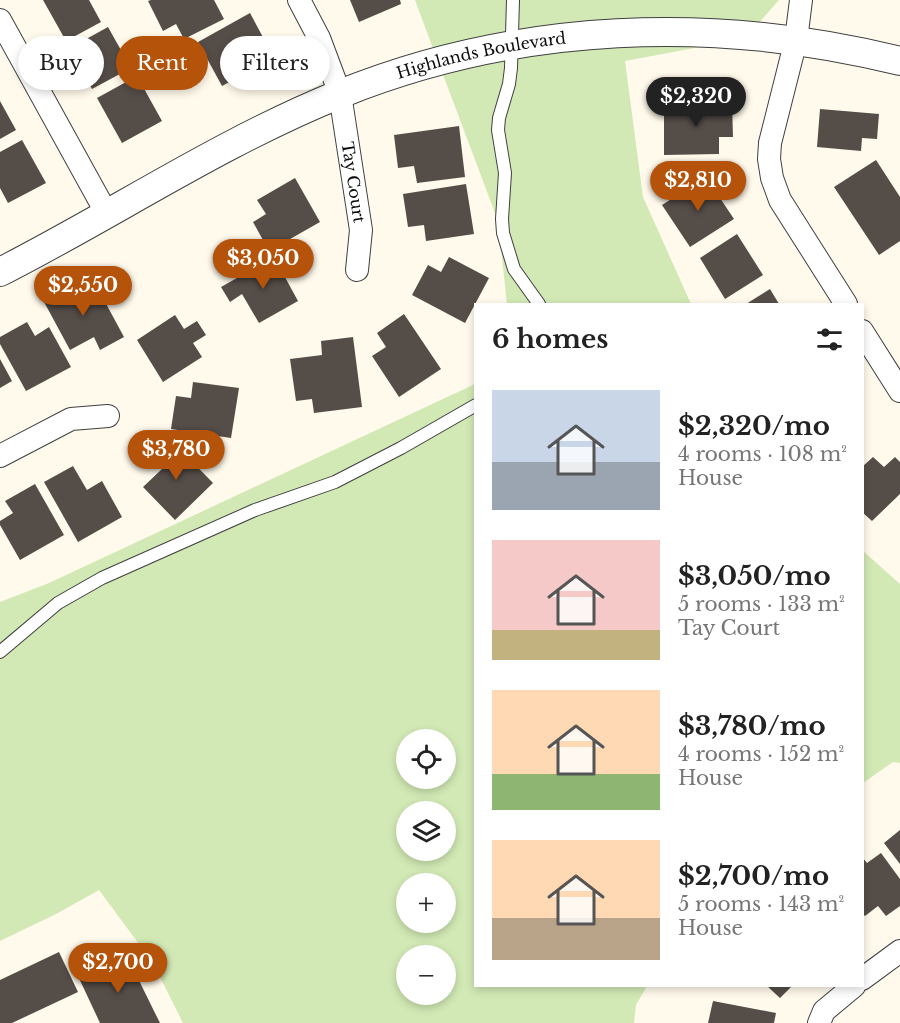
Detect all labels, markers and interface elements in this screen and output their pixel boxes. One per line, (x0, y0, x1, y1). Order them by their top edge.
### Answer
street label: Highlands Boulevard (394, 27, 567, 83)
chip: Buy (18, 36, 104, 90)
chip: Rent (116, 36, 208, 90)
chip: Filters (220, 36, 330, 90)
pin: $2,320 (647, 77, 745, 128)
text: $2,320 (660, 84, 732, 108)
street label: Tay Court (337, 140, 370, 224)
pin: $2,810 (649, 161, 747, 212)
text: $2,810 (664, 168, 732, 192)
pin: $3,050 (214, 239, 312, 290)
text: $3,050 (227, 246, 299, 270)
pin: $2,550 (34, 266, 132, 317)
text: $2,550 (48, 273, 118, 297)
text: 6 homes (492, 323, 608, 355)
icon: filters (813, 323, 846, 356)
text: $2,320/mo (678, 410, 830, 442)
icon: home (540, 414, 612, 486)
pin: $3,780 (127, 430, 225, 481)
text: $3,780 (142, 437, 210, 461)
text: 4 rooms · 108 m² (678, 442, 847, 466)
text: House (678, 466, 743, 490)
text: $3,050/mo (678, 560, 831, 592)
icon: home (540, 564, 612, 636)
text: 5 rooms · 133 m² (678, 592, 845, 616)
text: Tay Court (678, 616, 780, 640)
text: $3,780/mo (678, 710, 826, 742)
icon: home (540, 714, 612, 786)
map controls (396, 729, 456, 1005)
button: locate (396, 729, 456, 789)
text: 4 rooms · 152 m² (678, 742, 844, 766)
text: House (678, 766, 743, 790)
button: layers (396, 801, 456, 861)
text: $2,700/mo (678, 860, 829, 892)
icon: home (540, 864, 612, 936)
button: + (396, 873, 456, 933)
text: 5 rooms · 143 m² (678, 892, 844, 916)
text: House (678, 916, 743, 940)
pin: $2,700 (69, 943, 167, 994)
button: − (396, 945, 456, 1005)
text: $2,700 (82, 950, 154, 974)

